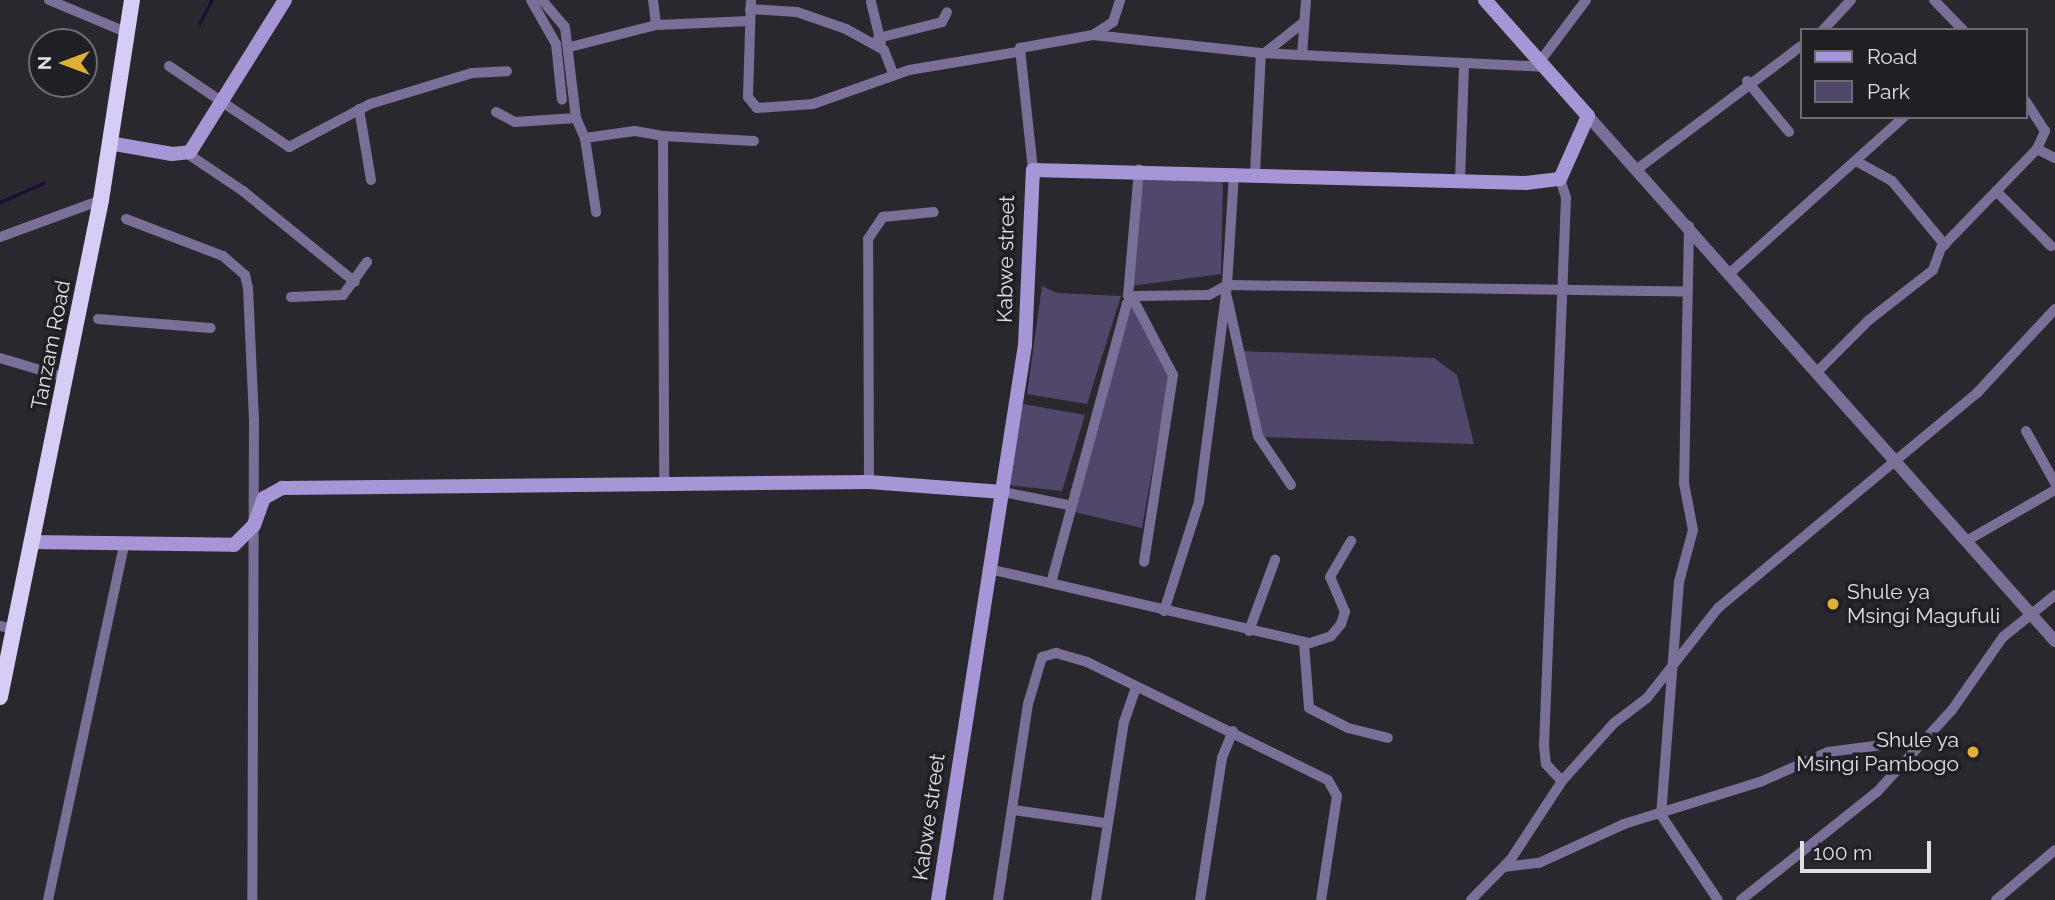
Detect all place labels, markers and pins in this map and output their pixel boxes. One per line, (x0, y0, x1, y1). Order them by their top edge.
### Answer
place label: Shule ya Msingi Magufuli (1847, 579, 2000, 629)
marker: Shule ya Msingi Magufuli (1825, 596, 1841, 612)
place label: Shule ya Msingi Pambogo (1796, 727, 1959, 777)
marker: Shule ya Msingi Pambogo (1965, 744, 1981, 760)

